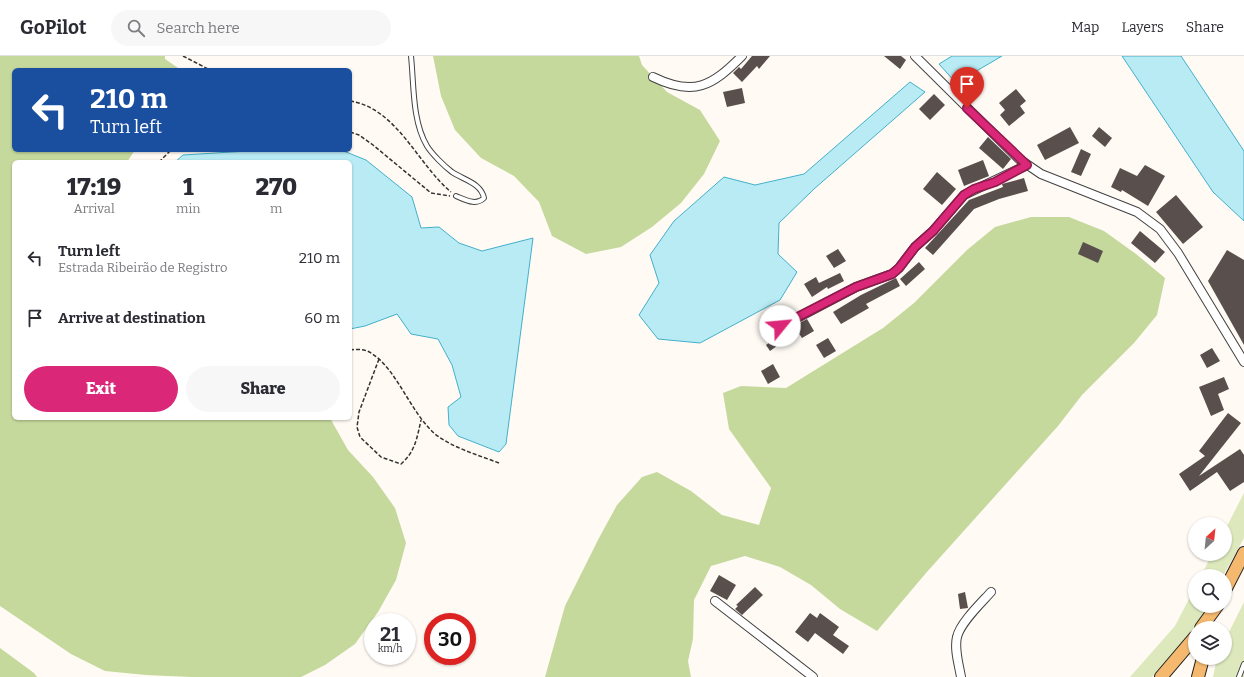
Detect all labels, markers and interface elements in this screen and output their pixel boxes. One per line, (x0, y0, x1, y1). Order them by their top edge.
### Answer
search box (111, 10, 391, 46)
text: GoPilot (20, 16, 87, 39)
icon: search (125, 17, 147, 39)
text: Search here (157, 19, 240, 37)
text: Map (1071, 19, 1099, 36)
text: Layers (1121, 19, 1164, 36)
text: Share (1186, 19, 1224, 36)
pin (950, 67, 984, 108)
icon: arrive (956, 73, 978, 95)
text: 210 m (90, 82, 167, 115)
icon: left (24, 84, 76, 136)
text: Turn left (90, 116, 162, 138)
text: 17:19 (67, 173, 121, 201)
text: 1 (183, 173, 194, 201)
text: 270 (255, 173, 297, 201)
text: Arrival (73, 201, 115, 216)
text: min (176, 201, 201, 216)
text: m (270, 201, 283, 216)
text: Turn left (58, 242, 120, 260)
icon: left (24, 247, 46, 269)
text: 210 m (299, 249, 340, 267)
text: Estrada Ribeirão de Registro (58, 260, 227, 275)
position arrow (759, 305, 801, 347)
icon: arrive (24, 307, 46, 329)
text: Arrive at destination (58, 309, 205, 327)
text: 60 m (304, 309, 340, 327)
button: Exit (24, 366, 178, 412)
button: Share (186, 366, 340, 412)
north arrow (1188, 517, 1232, 561)
map controls (1188, 517, 1232, 665)
button: search (1188, 569, 1232, 613)
speed limit sign: 30 (424, 613, 476, 665)
button: layers (1188, 621, 1232, 665)
text: 21 (380, 622, 400, 646)
text: km/h (378, 643, 402, 655)

